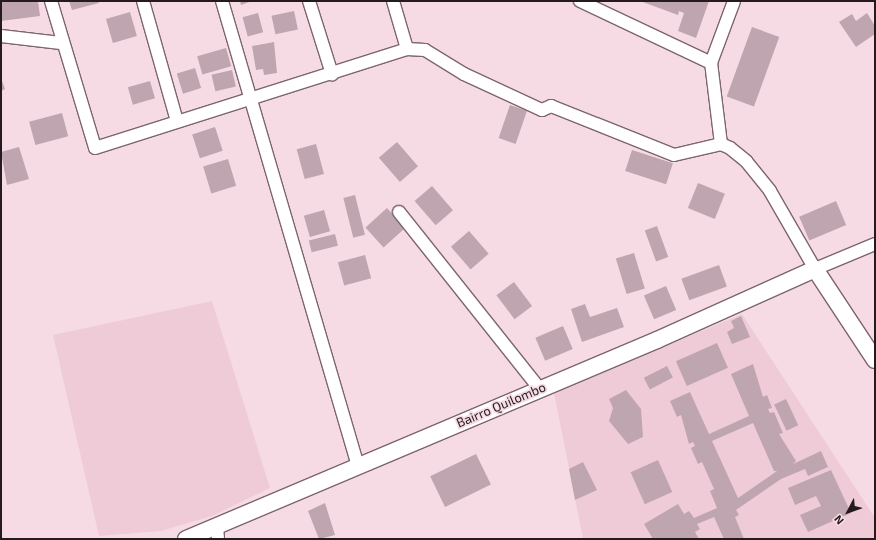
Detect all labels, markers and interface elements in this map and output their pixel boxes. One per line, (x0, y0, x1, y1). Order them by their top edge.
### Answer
street label: Bairro Quilombo (454, 379, 548, 431)
north arrow (828, 492, 868, 532)
text: N (831, 513, 846, 527)

